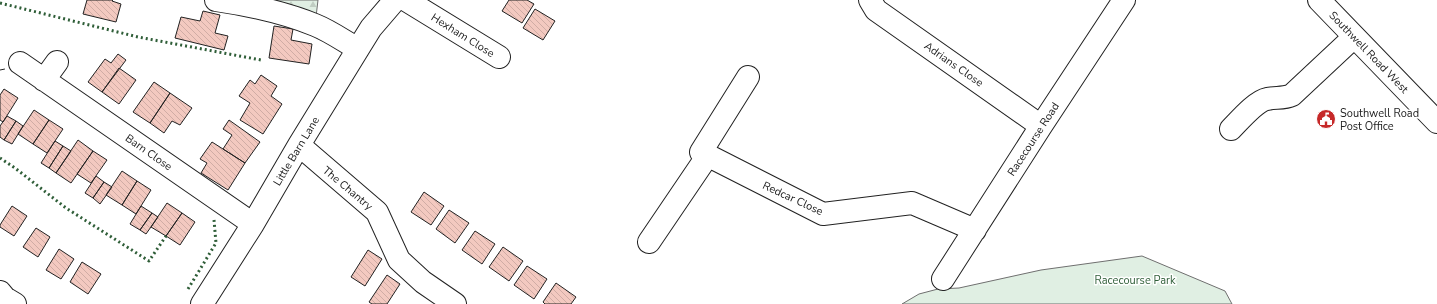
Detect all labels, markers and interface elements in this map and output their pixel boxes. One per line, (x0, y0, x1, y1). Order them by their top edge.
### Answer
street label: Southwell Road West (1326, 8, 1412, 97)
street label: Hexham Close (428, 10, 497, 61)
street label: Adrians Close (921, 38, 986, 90)
street label: Racecourse Road (1004, 100, 1063, 179)
place label: Southwell Road Post Office (1340, 106, 1419, 134)
public building icon: Southwell Road Post Office (1315, 108, 1337, 130)
street label: Little Barn Lane (270, 114, 323, 189)
street label: Barn Close (122, 131, 175, 174)
street label: The Chantry (319, 163, 376, 214)
street label: Redcar Close (760, 178, 826, 219)
park label: Racecourse Park (1094, 273, 1176, 288)

